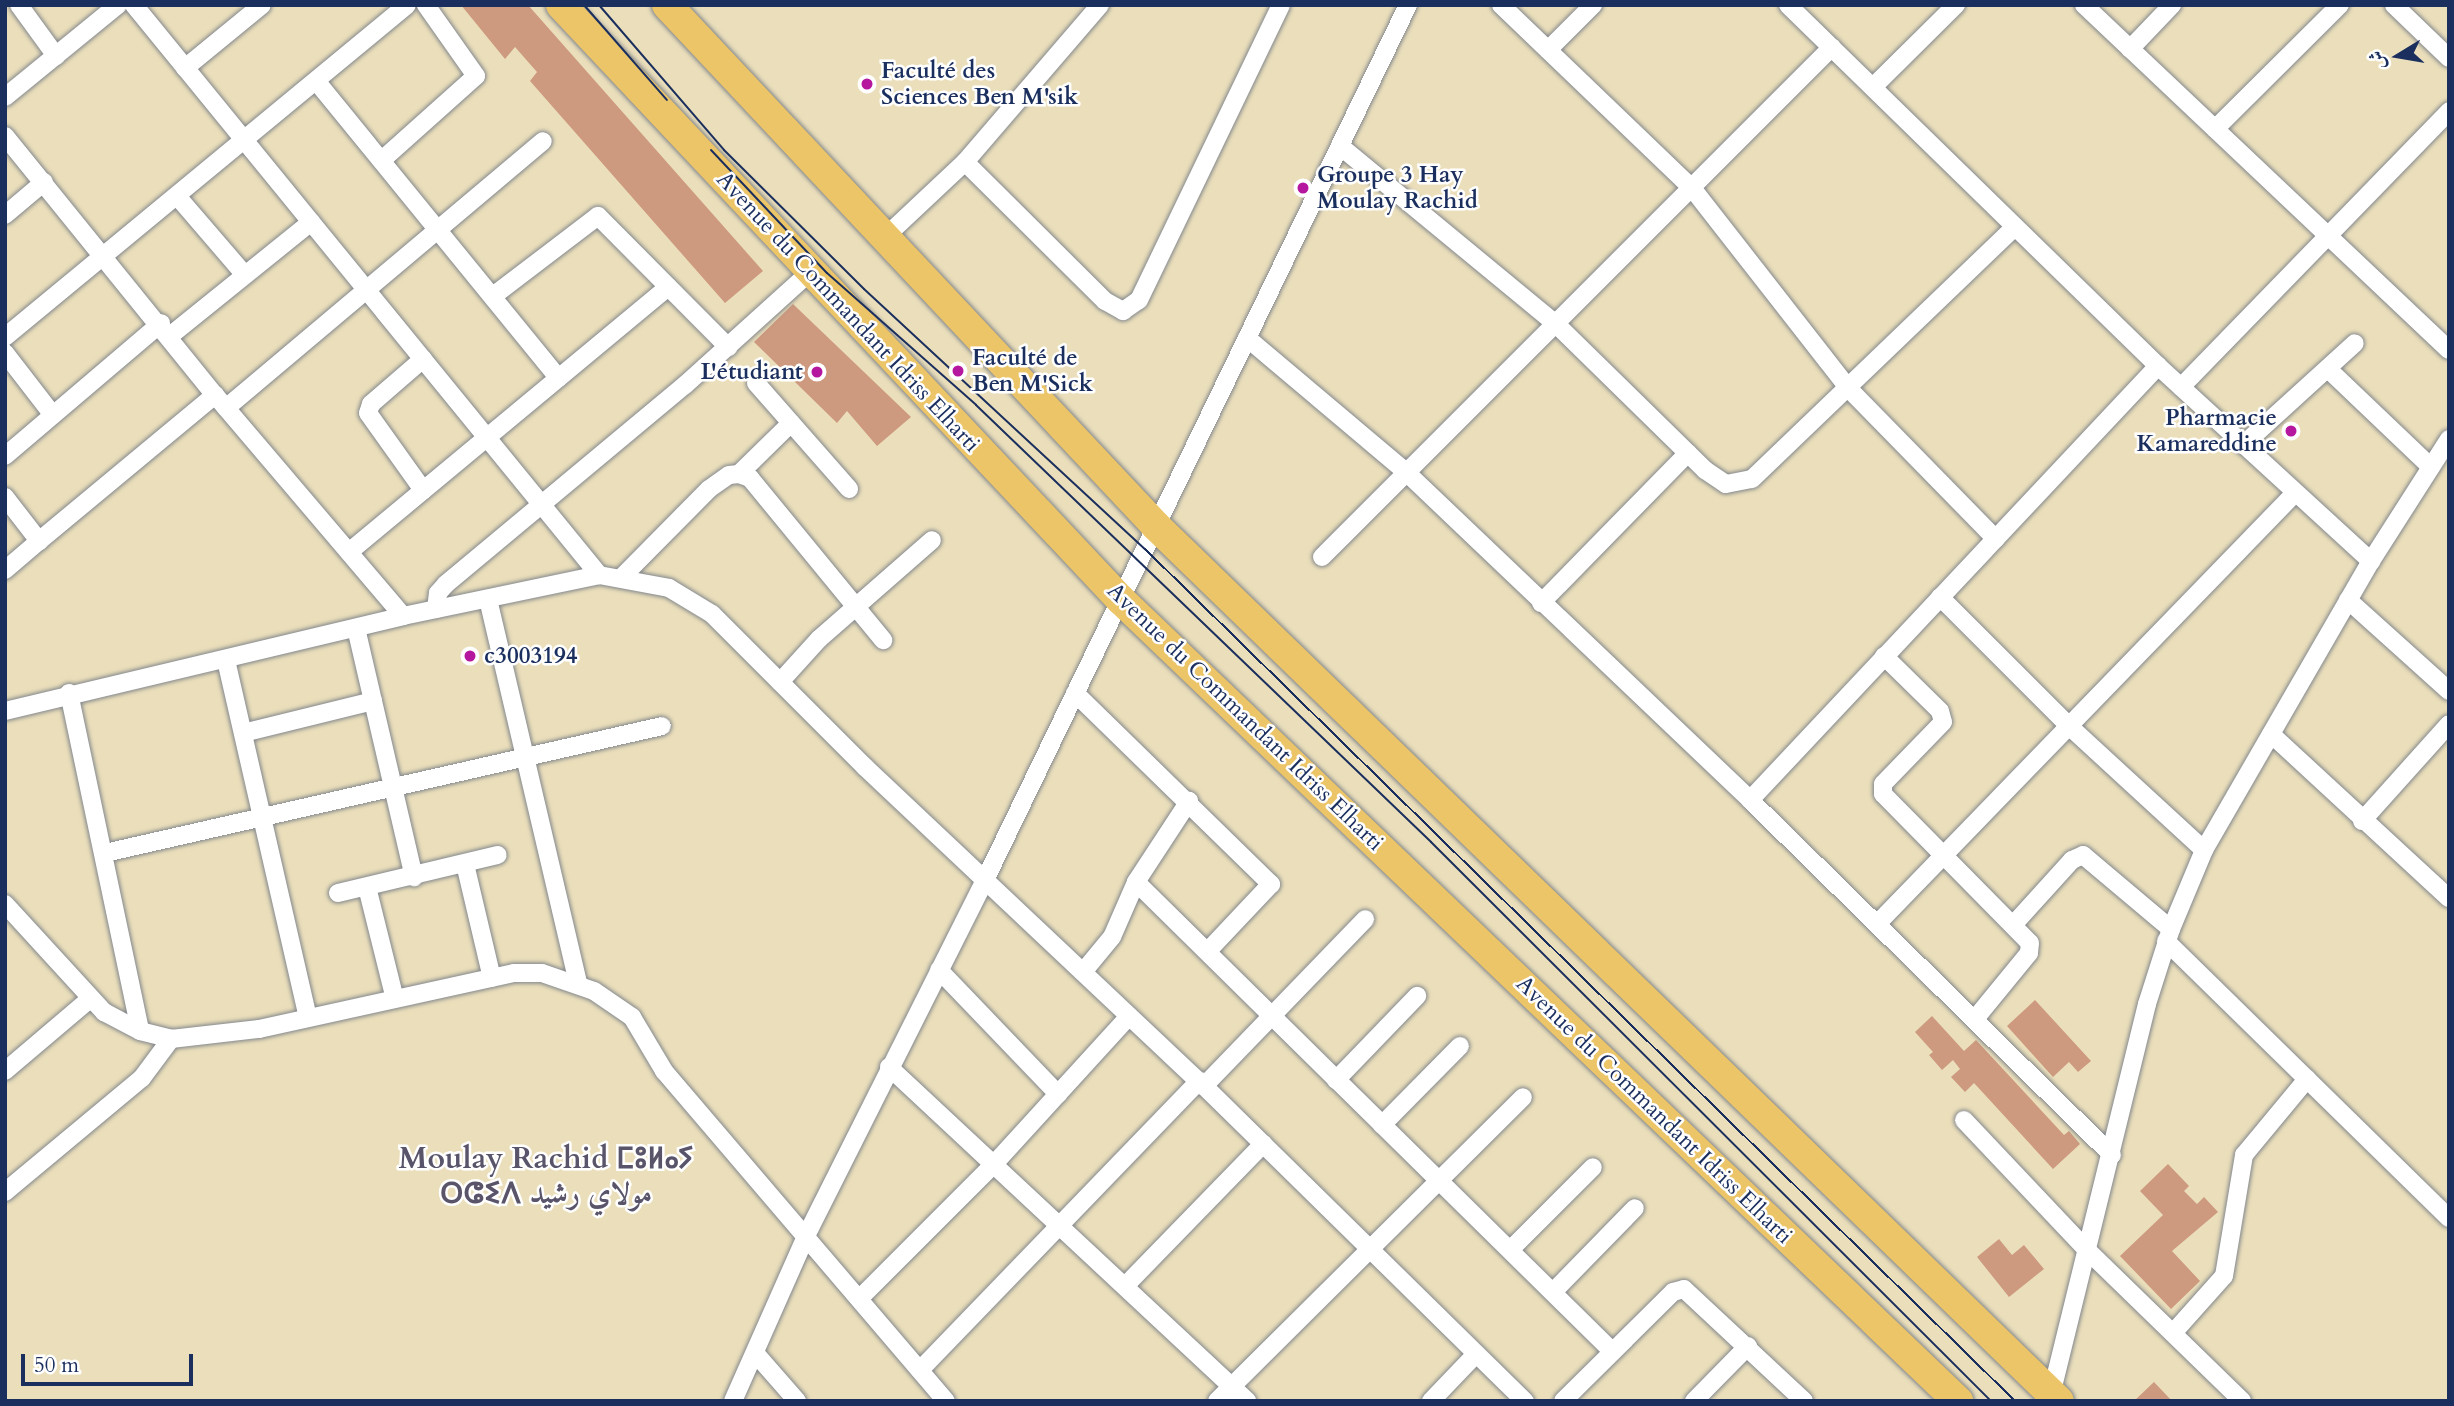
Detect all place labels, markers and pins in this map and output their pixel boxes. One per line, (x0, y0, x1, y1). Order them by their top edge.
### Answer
place label: Faculté des Sciences Ben M'sik (881, 57, 1078, 111)
marker: Faculté des Sciences Ben M'sik (859, 76, 875, 92)
place label: Groupe 3 Hay Moulay Rachid (1317, 161, 1478, 215)
marker: Groupe 3 Hay Moulay Rachid (1295, 180, 1311, 196)
place label: Faculté de Ben M'Sick (972, 344, 1093, 398)
place label: L'étudiant (701, 358, 803, 386)
marker: Faculté de Ben M'Sick (950, 363, 966, 379)
marker: L'étudiant (809, 364, 825, 380)
place label: Pharmacie Kamareddine (2137, 404, 2277, 458)
marker: Pharmacie Kamareddine (2283, 423, 2299, 439)
place label: c3003194 (484, 642, 578, 670)
marker: c3003194 (462, 648, 478, 664)

